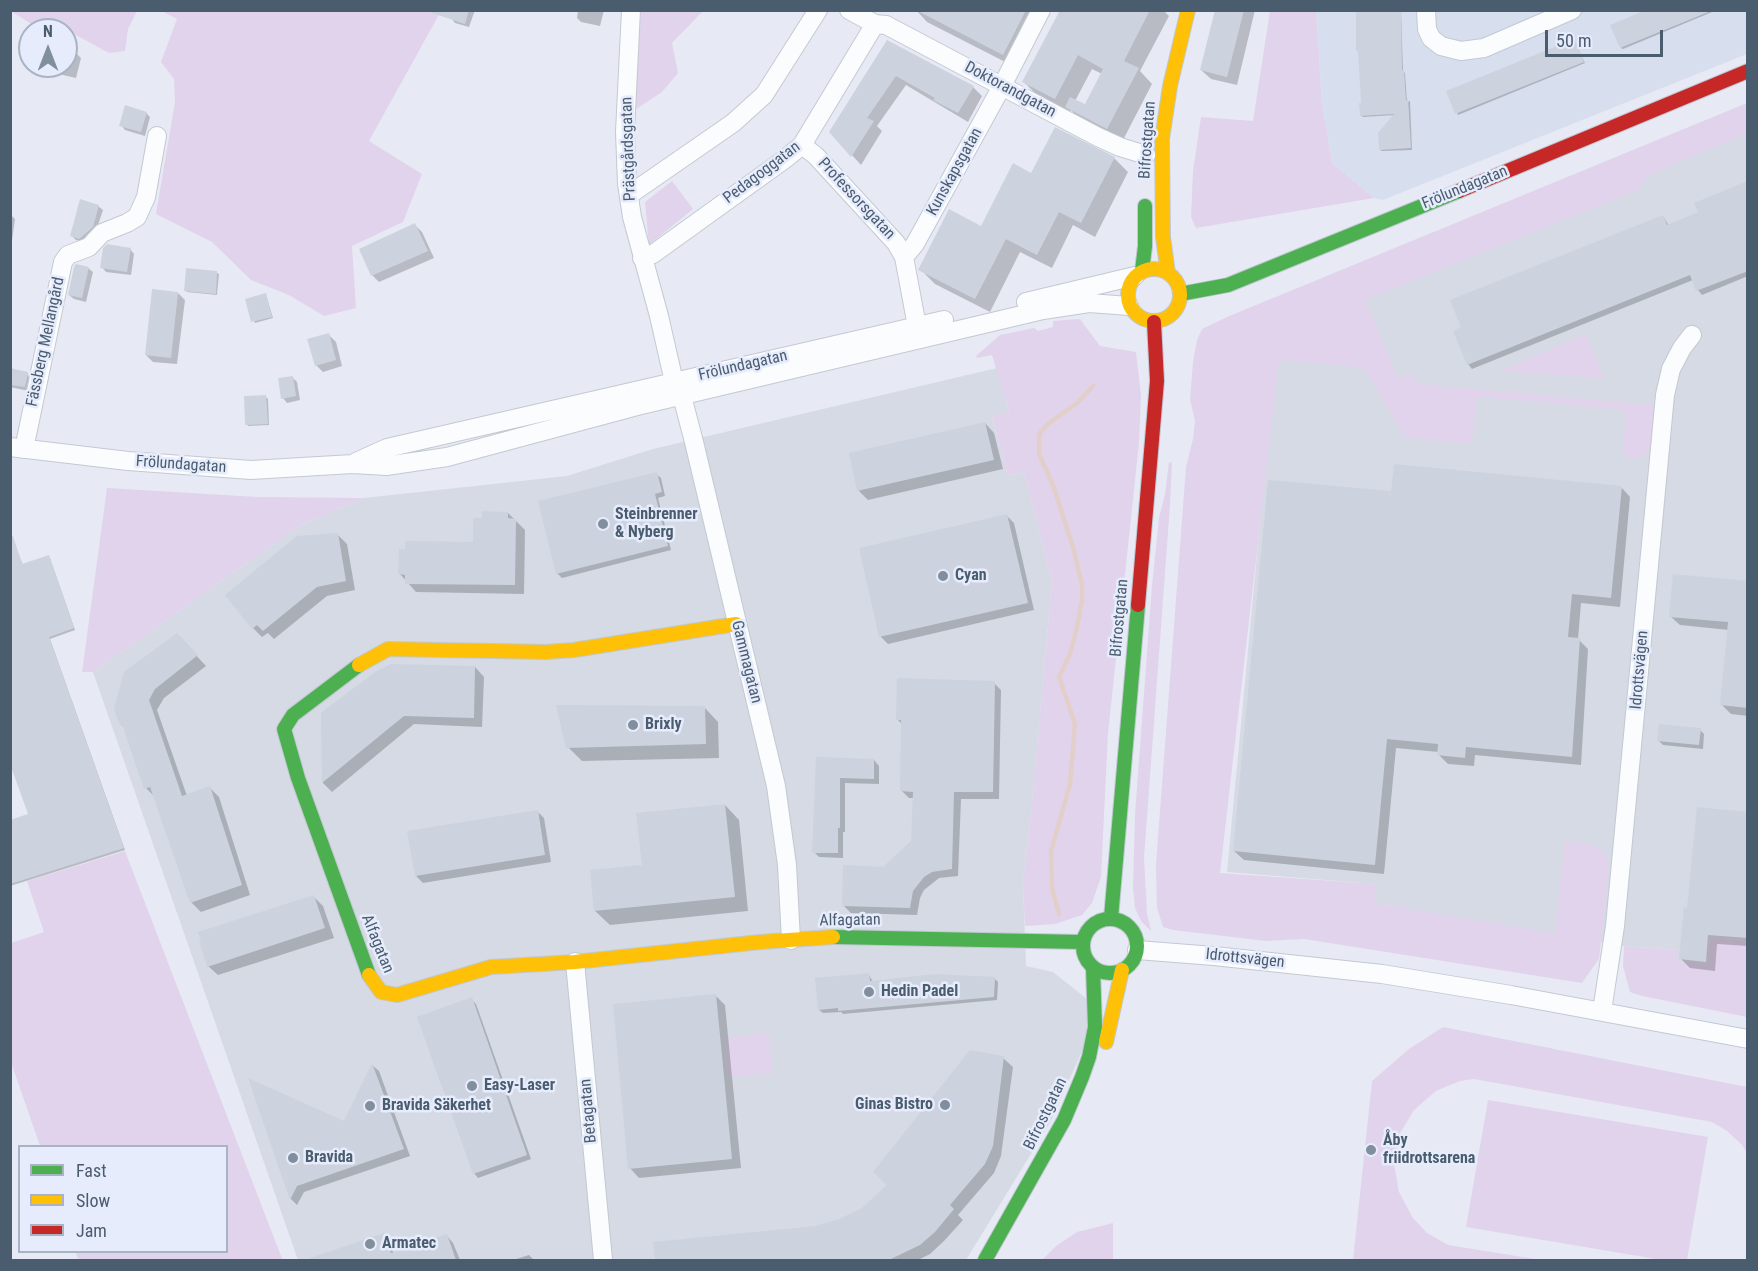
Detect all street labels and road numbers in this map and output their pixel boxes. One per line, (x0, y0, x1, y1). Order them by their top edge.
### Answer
street label: Doktorandgatan (961, 58, 1059, 122)
street label: Prästgårdsgatan (618, 97, 640, 201)
street label: Bifrostgatan (1136, 100, 1160, 180)
street label: Kunskapsgatan (923, 125, 987, 219)
street label: Pedagoggatan (720, 138, 804, 208)
street label: Professorsgatan (813, 154, 899, 244)
street label: Frölundagatan (1419, 162, 1511, 214)
street label: Fässberg Mellangård (23, 275, 69, 409)
street label: Frölundagatan (697, 346, 789, 386)
street label: Frölundagatan (135, 452, 227, 478)
street label: Bifrostgatan (1107, 578, 1133, 658)
street label: Gammagatan (726, 619, 766, 705)
street label: Idrottsvägen (1627, 630, 1653, 710)
street label: Alfagatan (819, 911, 881, 931)
street label: Alfagatan (357, 912, 397, 976)
street label: Idrottsvägen (1205, 945, 1285, 973)
street label: Bifrostgatan (1020, 1075, 1072, 1153)
street label: Betagatan (577, 1078, 601, 1144)

